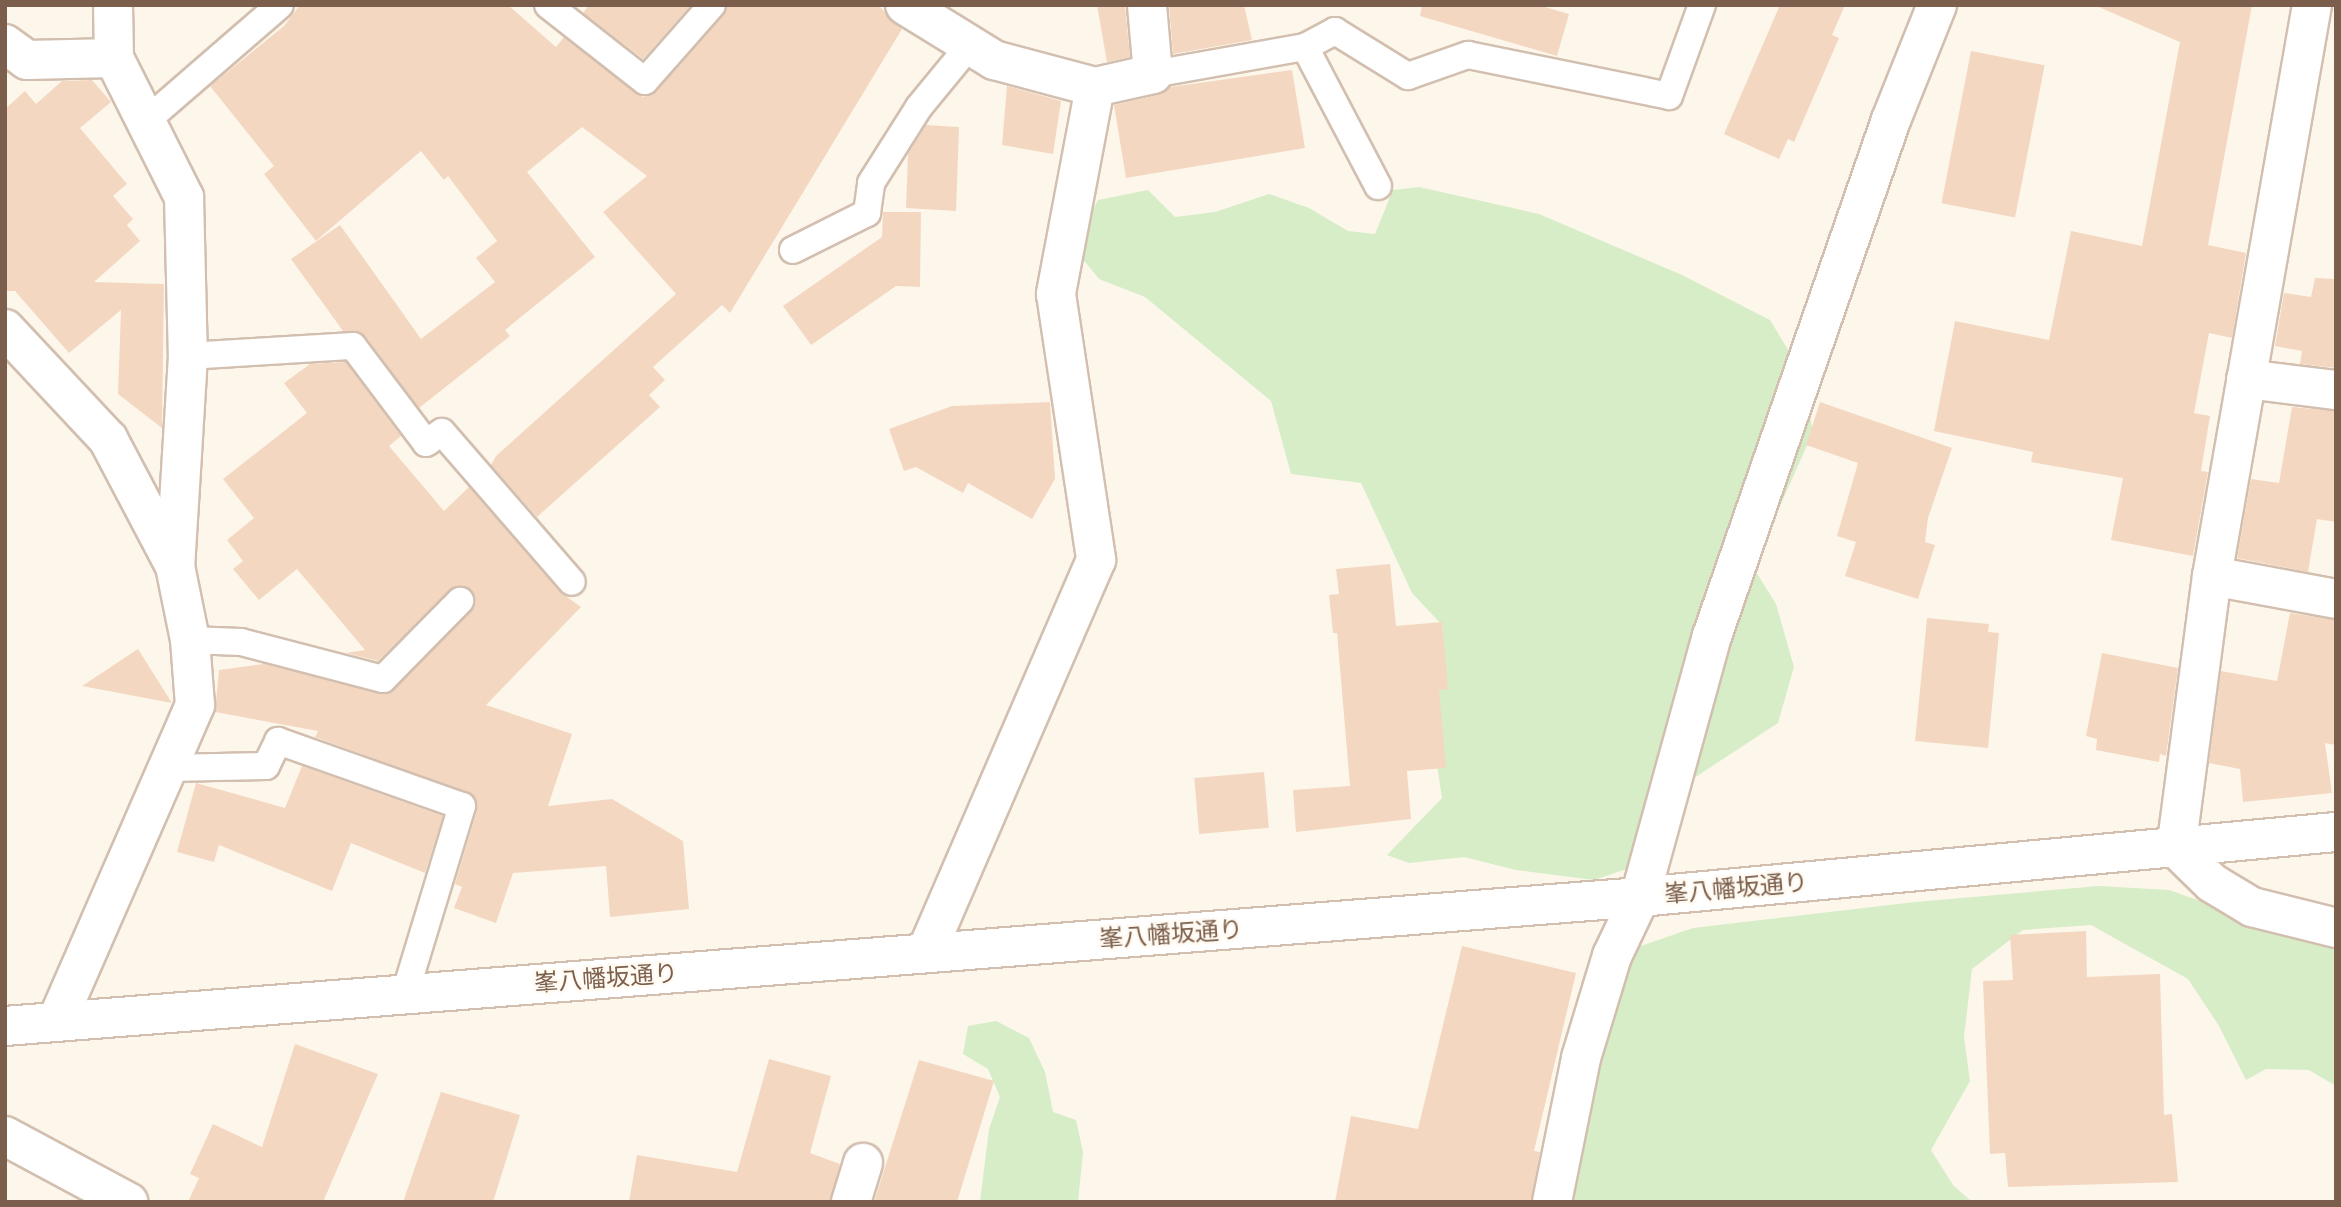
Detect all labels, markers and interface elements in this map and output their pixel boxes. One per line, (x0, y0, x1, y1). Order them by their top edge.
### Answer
street label: 峯八幡坂通り (1663, 867, 1809, 909)
street label: 峯八幡坂通り (1098, 915, 1244, 953)
street label: 峯八幡坂通り (533, 959, 679, 997)

